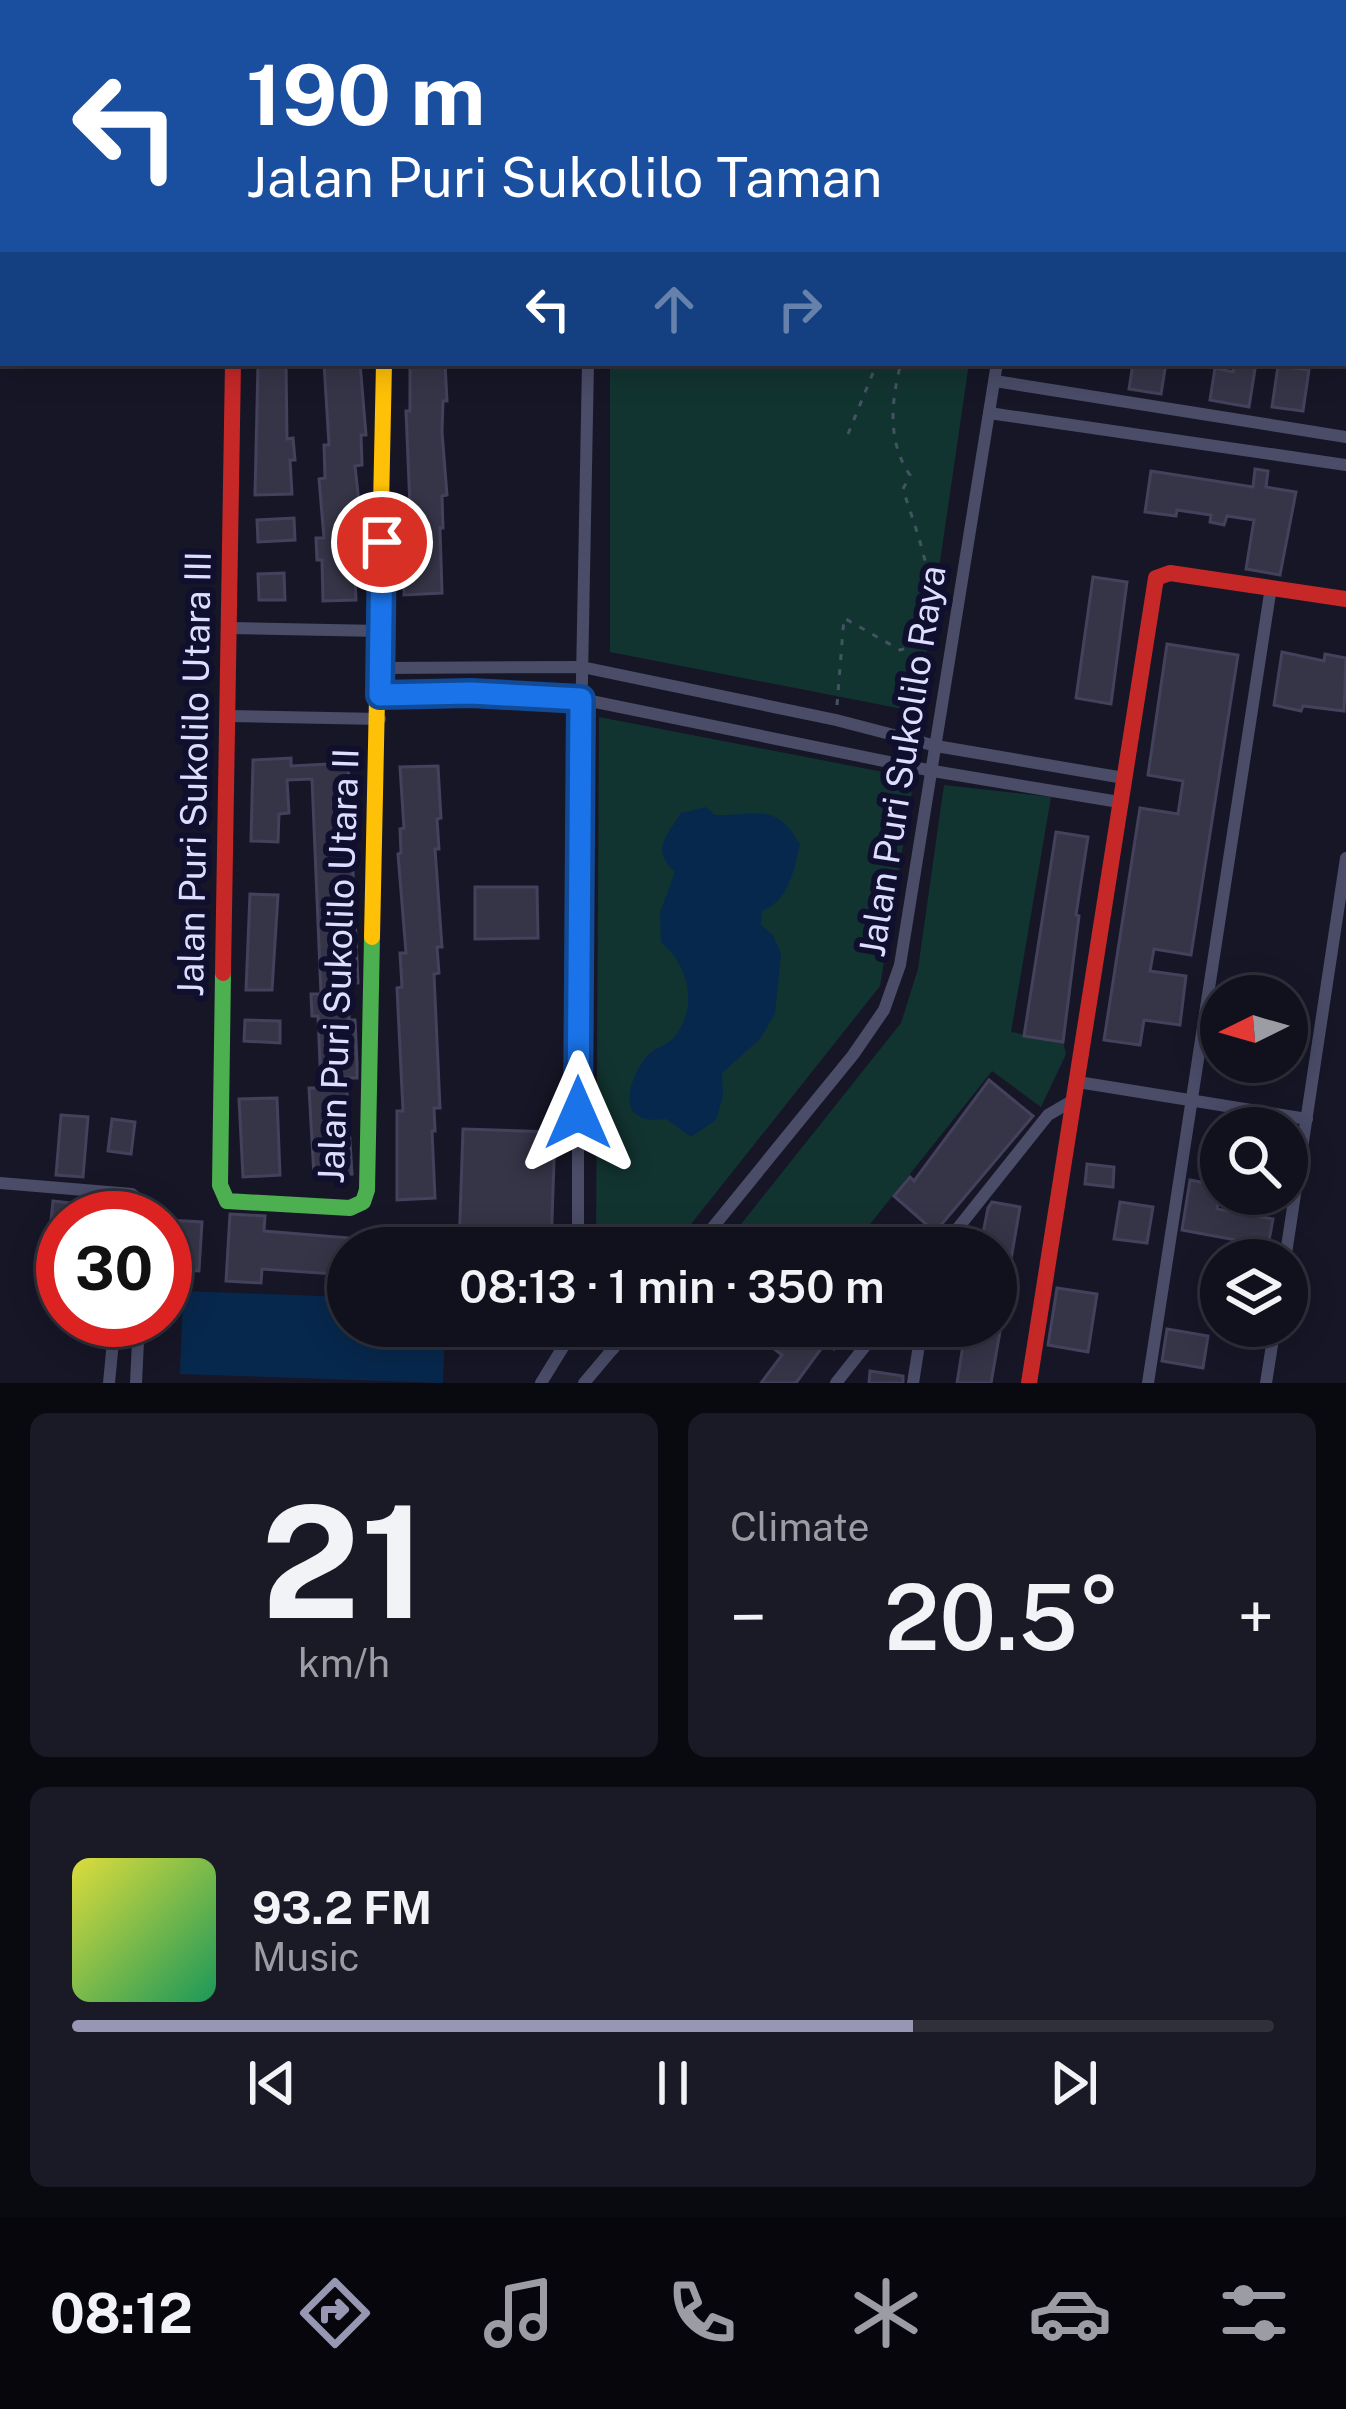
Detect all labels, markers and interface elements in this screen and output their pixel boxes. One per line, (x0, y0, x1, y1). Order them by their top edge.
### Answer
text: 190 m (246, 45, 485, 144)
icon: left (48, 48, 204, 204)
text: Jalan Puri Sukolilo Taman (246, 146, 883, 209)
icon: left (515, 276, 581, 342)
icon: ahead (641, 276, 707, 342)
icon: right (767, 276, 833, 342)
pin (331, 491, 433, 593)
icon: arrive (349, 509, 415, 575)
street label: Jalan Puri Sukolilo Utara III (169, 551, 219, 997)
street label: Jalan Puri Sukolilo Raya (850, 562, 954, 960)
street label: Jalan Puri Sukolilo Utara II (309, 748, 367, 1184)
north arrow (1200, 975, 1308, 1083)
map controls (1200, 975, 1308, 1347)
position arrow (515, 1050, 641, 1176)
button: search (1200, 1107, 1308, 1215)
speed limit sign: 30 (36, 1191, 192, 1347)
button: layers (1200, 1239, 1308, 1347)
text: 08:13 · 1 min · 350 m (459, 1260, 885, 1313)
text: 21 (261, 1470, 427, 1653)
text: Climate (730, 1504, 870, 1550)
text: 20.5° (884, 1564, 1120, 1670)
text: − (730, 1578, 767, 1656)
text: + (1237, 1578, 1274, 1656)
text: km/h (298, 1640, 390, 1686)
text: 93.2 FM (252, 1881, 432, 1934)
text: Music (252, 1934, 360, 1980)
icon: previous (239, 2050, 305, 2116)
icon: pause (640, 2050, 706, 2116)
icon: next (1041, 2050, 1107, 2116)
icon: directions (293, 2271, 377, 2355)
icon: music (477, 2271, 561, 2355)
icon: phone (660, 2271, 744, 2355)
icon: climate (844, 2271, 928, 2355)
icon: car (1028, 2271, 1112, 2355)
icon: filters (1212, 2271, 1296, 2355)
text: 08:12 (50, 2282, 193, 2345)

